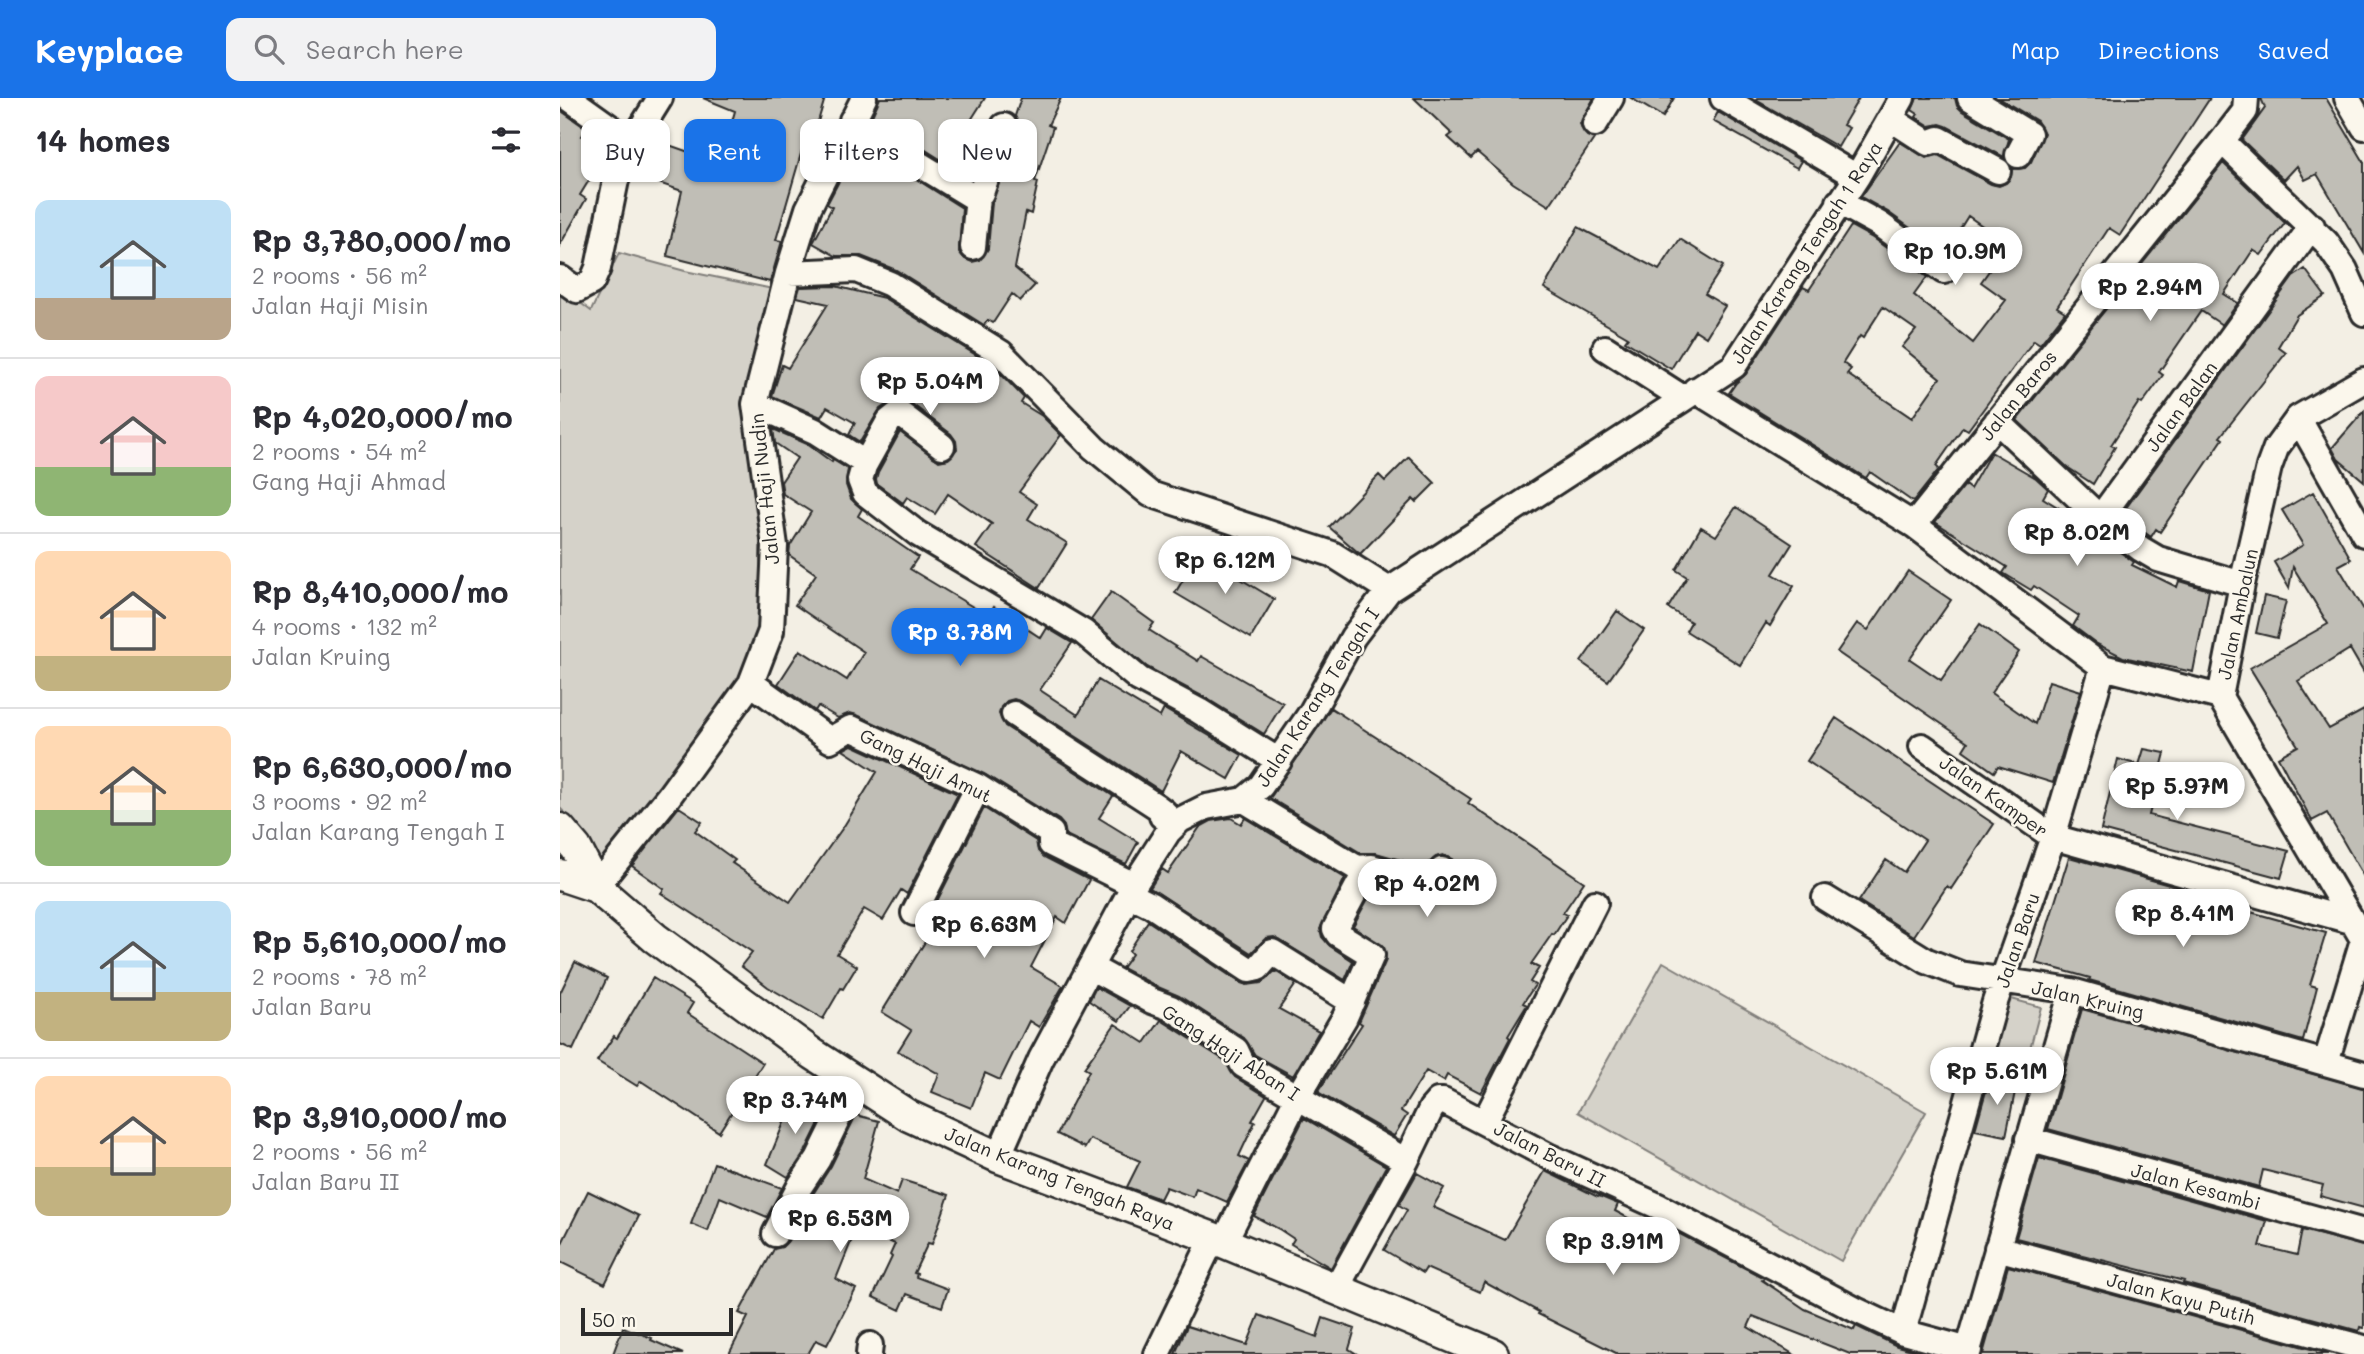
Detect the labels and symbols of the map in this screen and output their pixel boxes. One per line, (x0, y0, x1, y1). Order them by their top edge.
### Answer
street label: Jalan Karang Tengah 1 Raya (1725, 136, 1887, 368)
pin: Rp 10.9M (1883, 228, 2027, 287)
pin: Rp 2.94M (2078, 264, 2222, 323)
street label: Jalan Baros (1974, 345, 2062, 445)
street label: Jalan Balan (2140, 356, 2222, 456)
pin: Rp 5.04M (858, 358, 1002, 417)
street label: Jalan Haji Nudin (744, 412, 784, 566)
pin: Rp 8.02M (2005, 508, 2149, 568)
pin: Rp 6.12M (1153, 536, 1297, 596)
street label: Jalan Ambalun (2211, 546, 2263, 682)
street label: Jalan Karang Tengah I (1250, 603, 1384, 791)
pin: Rp 3.78M (888, 608, 1032, 668)
street label: Gang Haji Amut (856, 722, 996, 808)
street label: Jalan Kamper (1935, 749, 2053, 843)
pin: Rp 5.97M (2105, 762, 2249, 822)
pin: Rp 4.02M (1355, 860, 1499, 919)
street label: Jalan Baru (1989, 889, 2045, 991)
pin: Rp 8.41M (2111, 890, 2255, 949)
pin: Rp 6.63M (912, 900, 1056, 960)
street label: Jalan Kruing (2029, 974, 2147, 1024)
street label: Gang Haji Aban I (1157, 998, 1305, 1106)
pin: Rp 5.61M (1925, 1048, 2069, 1107)
pin: Rp 3.74M (723, 1076, 867, 1136)
street label: Jalan Baru II (1490, 1115, 1610, 1193)
street label: Jalan Karang Tengah Raya (941, 1120, 1179, 1236)
street label: Jalan Kesambi (2129, 1157, 2263, 1215)
pin: Rp 6.53M (768, 1194, 912, 1254)
pin: Rp 3.91M (1541, 1218, 1685, 1277)
street label: Jalan Kayu Putih (2104, 1266, 2258, 1330)
scale bar (581, 1305, 733, 1337)

